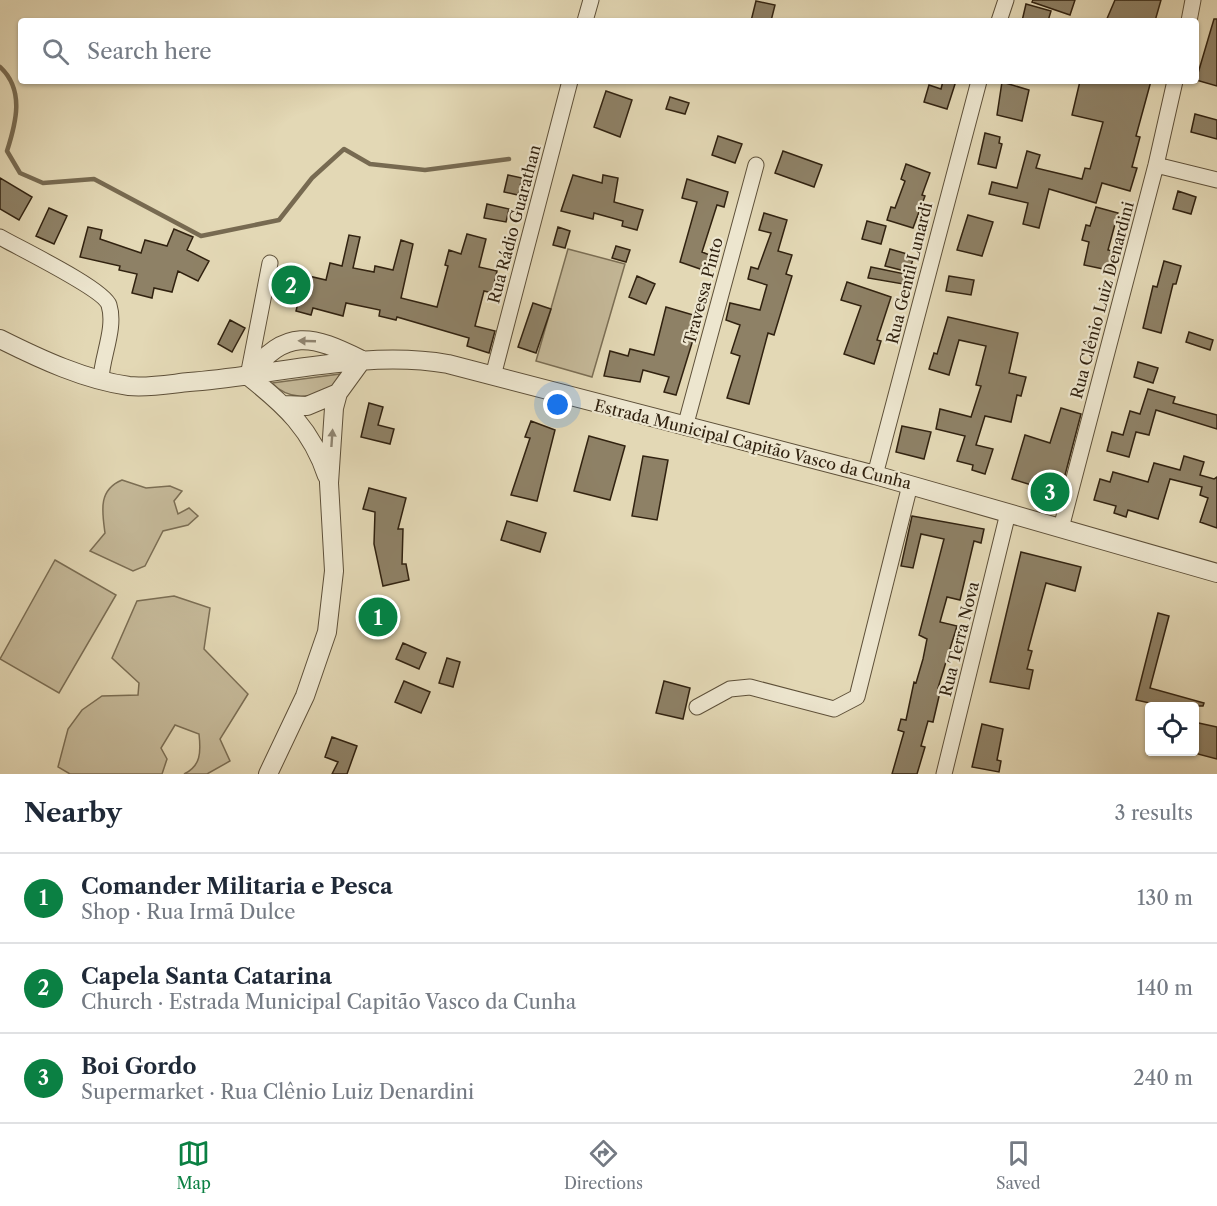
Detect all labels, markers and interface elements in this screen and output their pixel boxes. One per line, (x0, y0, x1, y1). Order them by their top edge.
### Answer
search box (18, 18, 1199, 84)
icon: search (39, 35, 72, 68)
text: Search here (87, 38, 212, 65)
street label: Rua Rádio Guarathan (483, 143, 545, 305)
street label: Rua Clênio Luiz Denardini (1066, 199, 1138, 401)
street label: Rua Gentil Lunardi (882, 200, 936, 346)
street label: Travessa Pinto (679, 235, 727, 347)
pin: 2 (272, 262, 310, 308)
one-way arrow (298, 337, 317, 346)
your location (543, 390, 572, 419)
street label: Estrada Municipal Capitão Vasco da Cunha (592, 395, 914, 493)
one-way arrow (328, 428, 337, 447)
pin: 3 (1030, 470, 1070, 514)
street label: Rua Terra Nova (935, 579, 983, 699)
pin: 1 (358, 594, 398, 640)
map controls (1145, 702, 1199, 756)
button: locate (1145, 702, 1199, 756)
text: Nearby (24, 797, 122, 829)
text: 3 results (1115, 801, 1193, 825)
text: Comander Militaria e Pesca (81, 873, 393, 900)
text: 1 (39, 886, 48, 910)
text: 130 m (1137, 886, 1193, 910)
text: Shop · Rua Irmã Dulce (81, 900, 295, 924)
text: Capela Santa Catarina (81, 963, 332, 990)
text: 2 (38, 976, 49, 1000)
text: 140 m (1136, 976, 1193, 1000)
text: Church · Estrada Municipal Capitão Vasco da Cunha (81, 990, 576, 1014)
text: Boi Gordo (81, 1053, 196, 1080)
text: 3 (38, 1066, 49, 1090)
text: 240 m (1133, 1066, 1193, 1090)
text: Supermarket · Rua Clênio Luiz Denardini (81, 1080, 474, 1104)
tab: Map (177, 1137, 211, 1193)
tab: Directions (564, 1137, 643, 1193)
tab: Saved (996, 1137, 1040, 1193)

